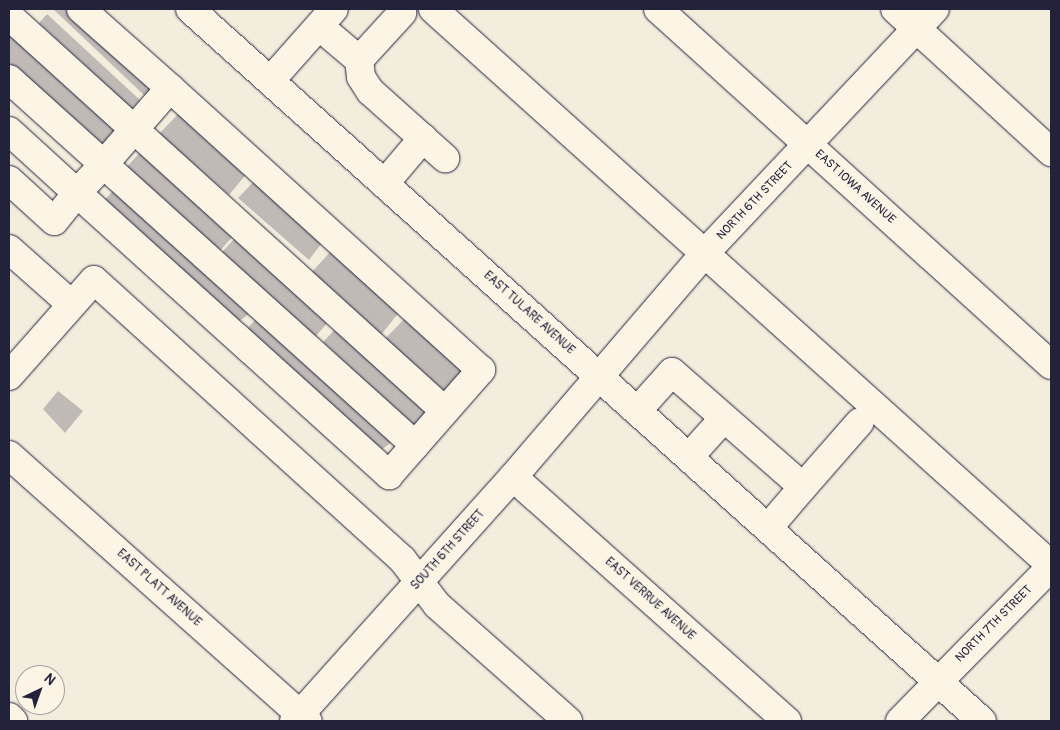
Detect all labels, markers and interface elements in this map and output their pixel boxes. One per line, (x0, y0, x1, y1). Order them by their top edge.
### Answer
street label: EAST IOWA AVENUE (812, 147, 898, 227)
street label: NORTH 6TH STREET (714, 159, 796, 243)
street label: EAST TULARE AVENUE (481, 268, 577, 358)
street label: SOUTH 6TH STREET (408, 507, 488, 593)
street label: EAST PLATT AVENUE (114, 546, 204, 630)
street label: EAST VERRUE AVENUE (602, 555, 698, 643)
street label: NORTH 7TH STREET (953, 583, 1035, 665)
north arrow (15, 665, 65, 715)
text: N (40, 670, 59, 689)

